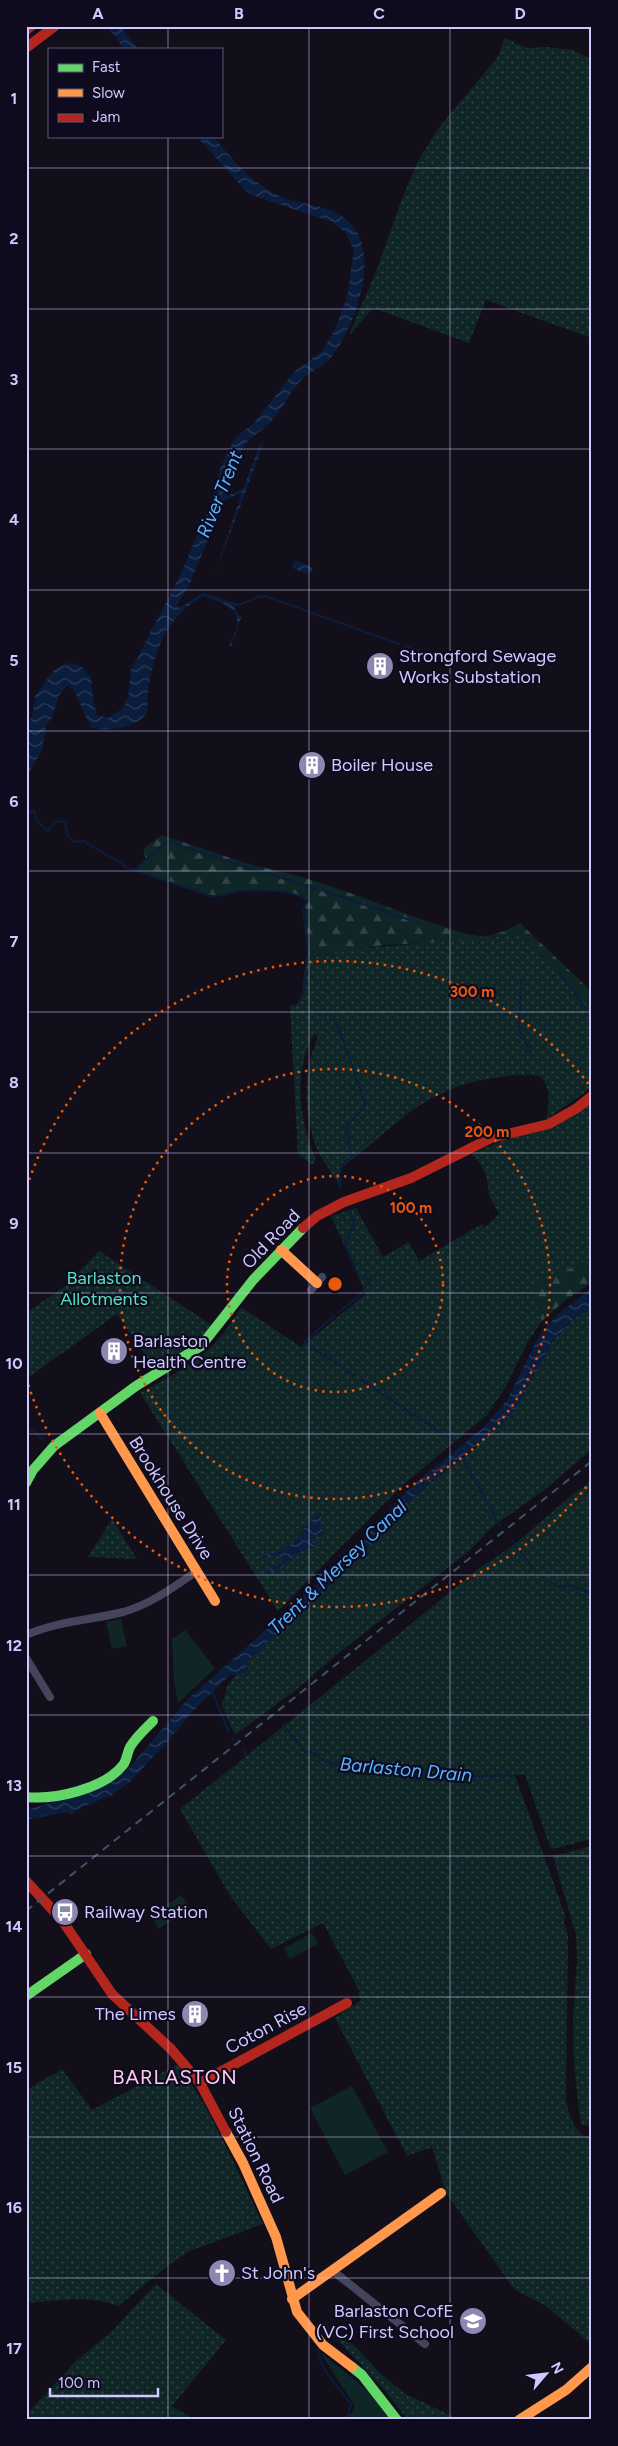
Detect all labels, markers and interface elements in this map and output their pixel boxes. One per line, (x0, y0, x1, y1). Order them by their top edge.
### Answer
text: A (92, 4, 104, 23)
text: B (234, 4, 244, 23)
text: C (373, 4, 385, 23)
text: D (514, 4, 526, 23)
legend (48, 48, 222, 138)
text: Fast (92, 58, 121, 76)
text: Slow (92, 84, 125, 102)
text: 1 (11, 89, 17, 108)
text: Jam (92, 108, 120, 126)
text: 2 (9, 229, 19, 248)
text: 3 (10, 370, 19, 389)
water label: River Trent (192, 447, 248, 541)
text: 4 (9, 510, 19, 529)
place label: Strongford Sewage Works Substation (399, 645, 556, 688)
text: 5 (9, 651, 19, 670)
building icon: Strongford Sewage Works Substation (365, 651, 395, 681)
building icon: Boiler House (297, 750, 327, 780)
place label: Boiler House (331, 754, 433, 776)
text: 6 (9, 792, 19, 811)
text: 7 (10, 932, 19, 951)
text: 300 m (450, 983, 494, 1001)
text: 8 (9, 1073, 19, 1092)
text: 200 m (465, 1123, 509, 1141)
text: 100 m (390, 1199, 432, 1217)
street label: Old Road (237, 1205, 305, 1273)
text: 9 (9, 1214, 19, 1233)
park label: Barlaston Allotments (60, 1267, 148, 1310)
centre of rings (326, 1275, 344, 1293)
place label: Barlaston Health Centre (133, 1330, 247, 1373)
building icon: Barlaston Health Centre (99, 1336, 129, 1366)
text: 10 (5, 1354, 23, 1373)
street label: Brookhouse Drive (124, 1432, 218, 1564)
text: 11 (7, 1495, 21, 1514)
water label: Trent & Mersey Canal (263, 1495, 412, 1639)
text: 12 (6, 1636, 22, 1655)
water label: Barlaston Drain (339, 1752, 474, 1787)
text: 13 (6, 1776, 22, 1795)
bus stop icon: Railway Station (50, 1897, 80, 1927)
place label: Railway Station (84, 1901, 208, 1923)
text: 14 (6, 1917, 22, 1936)
street label: Coton Rise (222, 1997, 310, 2059)
building icon: The Limes (180, 1999, 210, 2029)
place label: The Limes (95, 2003, 176, 2025)
text: 15 (6, 2058, 22, 2077)
district label: BARLASTON (112, 2065, 238, 2089)
street label: Station Road (223, 2103, 289, 2207)
text: 16 (6, 2198, 22, 2217)
church icon: St John's (207, 2258, 237, 2288)
place label: St John's (241, 2262, 315, 2284)
place label: Barlaston CofE (VC) First School (316, 2300, 454, 2343)
school or university icon: Barlaston CofE (VC) First School (458, 2306, 488, 2336)
text: 17 (6, 2339, 22, 2358)
north arrow (520, 2348, 570, 2398)
text: N (547, 2359, 567, 2377)
scale bar (50, 2366, 158, 2398)
text: 100 m (58, 2374, 100, 2392)

